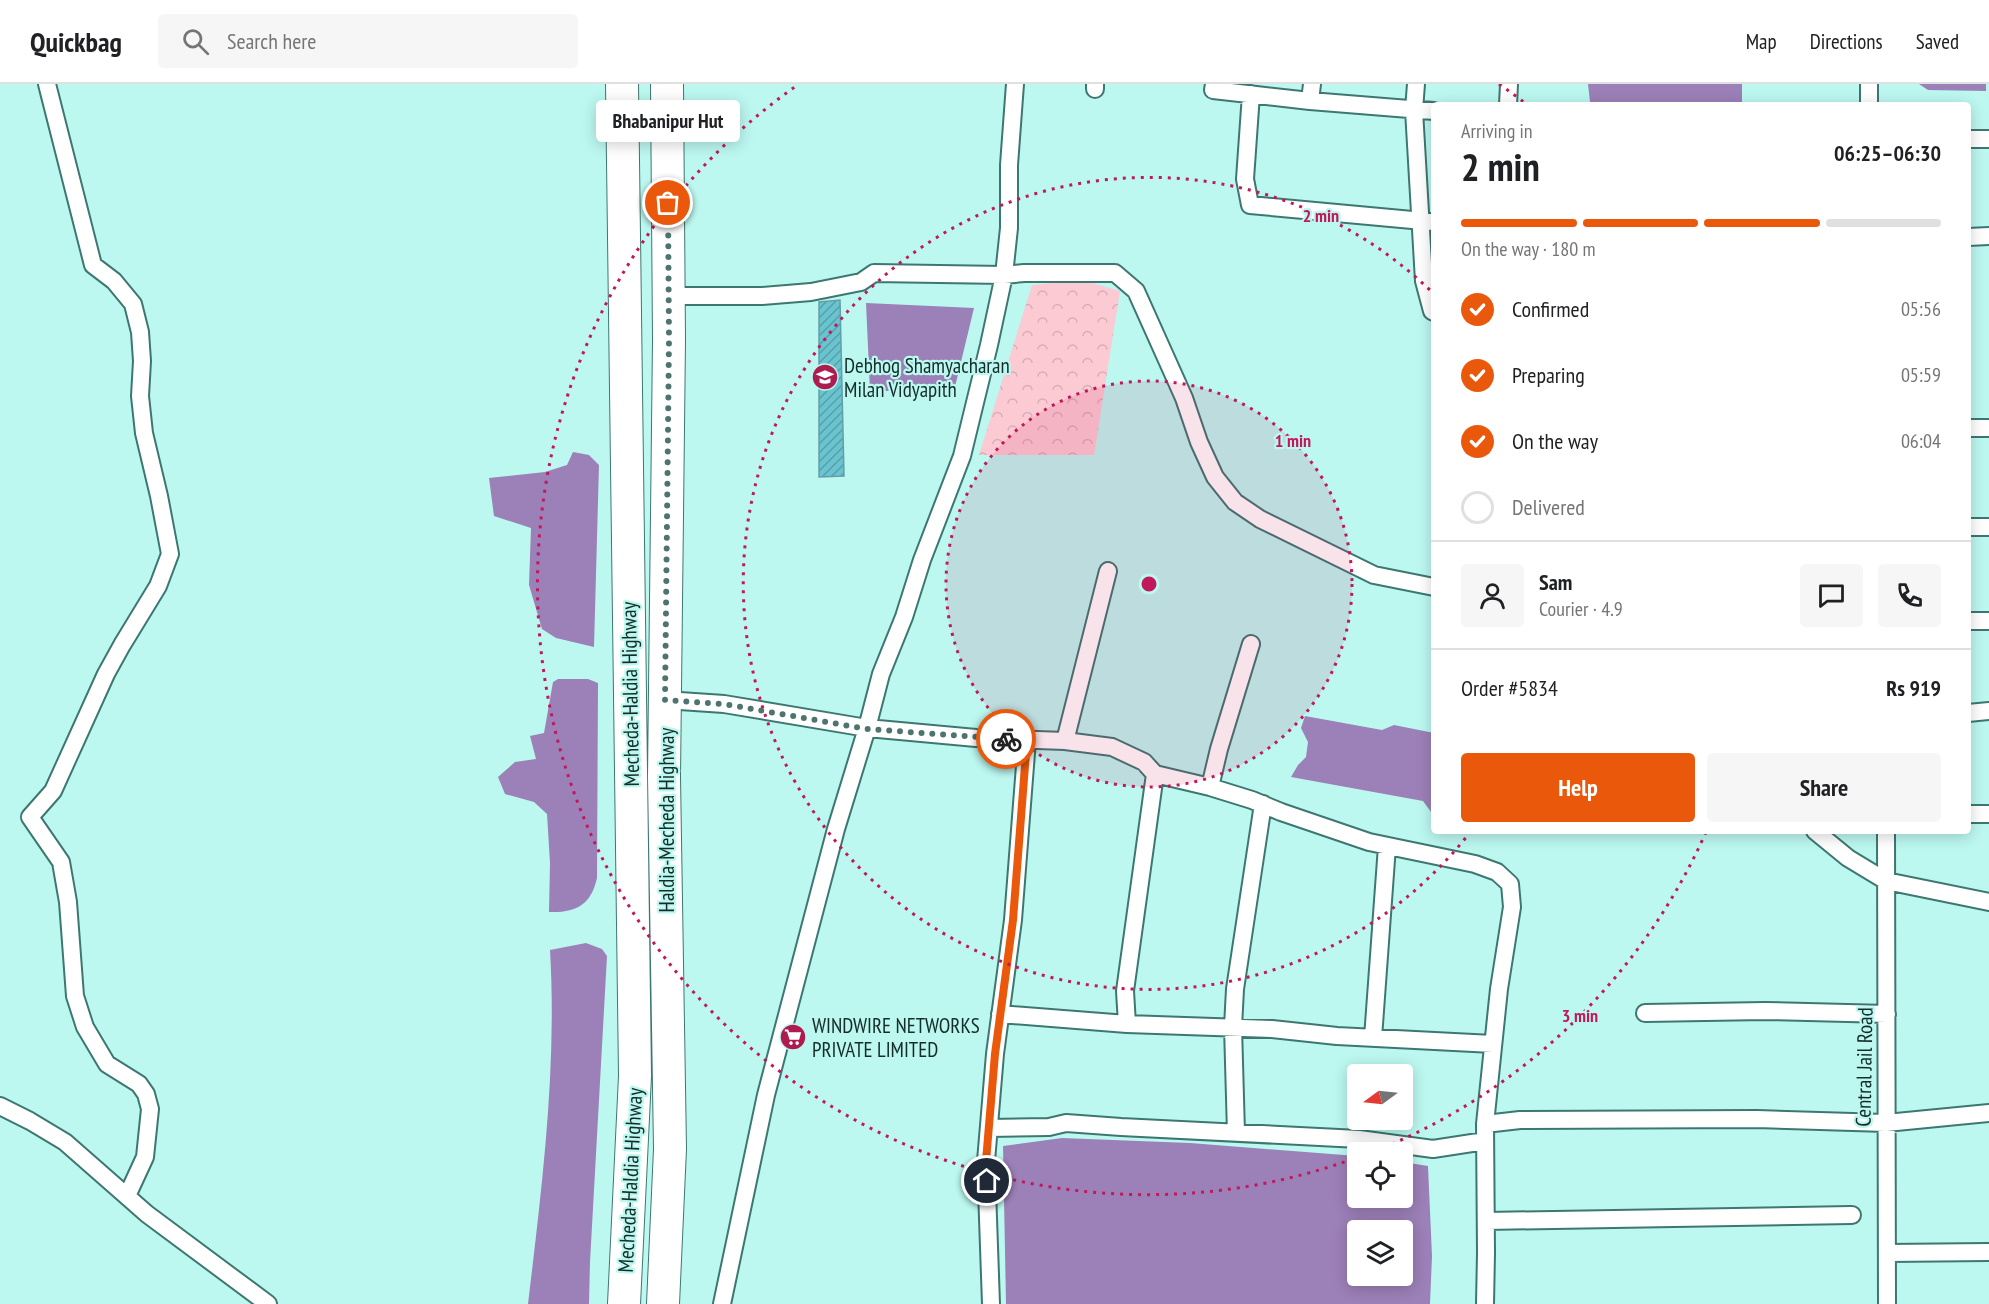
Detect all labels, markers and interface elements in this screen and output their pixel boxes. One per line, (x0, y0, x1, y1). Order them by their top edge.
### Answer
search box (158, 14, 578, 68)
text: Quickbag (30, 23, 122, 60)
icon: search (179, 25, 212, 58)
text: Search here (227, 27, 316, 55)
text: Map (1746, 28, 1777, 55)
text: Directions (1810, 28, 1883, 55)
text: Saved (1916, 28, 1959, 55)
callout: Bhabanipur Hut (596, 101, 740, 143)
text: Bhabanipur Hut (613, 108, 723, 134)
text: Arriving in (1461, 118, 1533, 144)
text: 06:25–06:30 (1834, 139, 1941, 167)
text: 2 min (1461, 141, 1540, 192)
pin (642, 177, 693, 228)
icon: bag (651, 186, 684, 219)
text: 2 min (1303, 204, 1339, 227)
text: On the way · 180 m (1461, 236, 1596, 262)
icon: check (1461, 293, 1494, 326)
text: Confirmed (1512, 295, 1589, 323)
text: 05:56 (1901, 296, 1941, 322)
place label: Debhog Shamyacharan Milan Vidyapith (844, 352, 1010, 403)
icon: check (1461, 359, 1494, 392)
text: Preparing (1512, 361, 1585, 389)
school or university icon: Debhog Shamyacharan Milan Vidyapith (810, 362, 840, 392)
text: 05:59 (1901, 362, 1941, 388)
icon: check (1461, 425, 1494, 458)
text: On the way (1512, 427, 1598, 455)
text: 06:04 (1901, 428, 1941, 454)
text: 1 min (1275, 429, 1311, 452)
text: Delivered (1512, 493, 1585, 521)
button: person (1461, 564, 1524, 627)
button: chat (1800, 564, 1863, 627)
button: phone (1878, 564, 1941, 627)
text: Sam (1539, 568, 1572, 596)
centre of rings (1139, 574, 1159, 594)
text: Courier · 4.9 (1539, 596, 1623, 622)
street label: Mecheda-Haldia Highway (615, 601, 645, 787)
text: Order #5834 (1461, 674, 1558, 702)
text: Rs 919 (1886, 674, 1941, 702)
courier (976, 709, 1036, 769)
icon: bike (990, 723, 1023, 756)
street label: Haldia-Mecheda Highway (653, 728, 680, 912)
button: Help (1461, 753, 1695, 822)
button: Share (1707, 753, 1941, 822)
text: 3 min (1562, 1004, 1598, 1027)
street label: Central Jail Road (1849, 1007, 1879, 1127)
place label: WINDWIRE NETWORKS PRIVATE LIMITED (812, 1012, 980, 1063)
supermarket icon: WINDWIRE NETWORKS PRIVATE LIMITED (778, 1022, 808, 1052)
north arrow (1347, 1064, 1413, 1130)
map controls (1347, 1064, 1413, 1286)
street label: Mecheda-Haldia Highway (612, 1087, 648, 1273)
button: locate (1347, 1142, 1413, 1208)
pin (961, 1155, 1012, 1206)
icon: home (970, 1164, 1003, 1197)
button: layers (1347, 1220, 1413, 1286)

